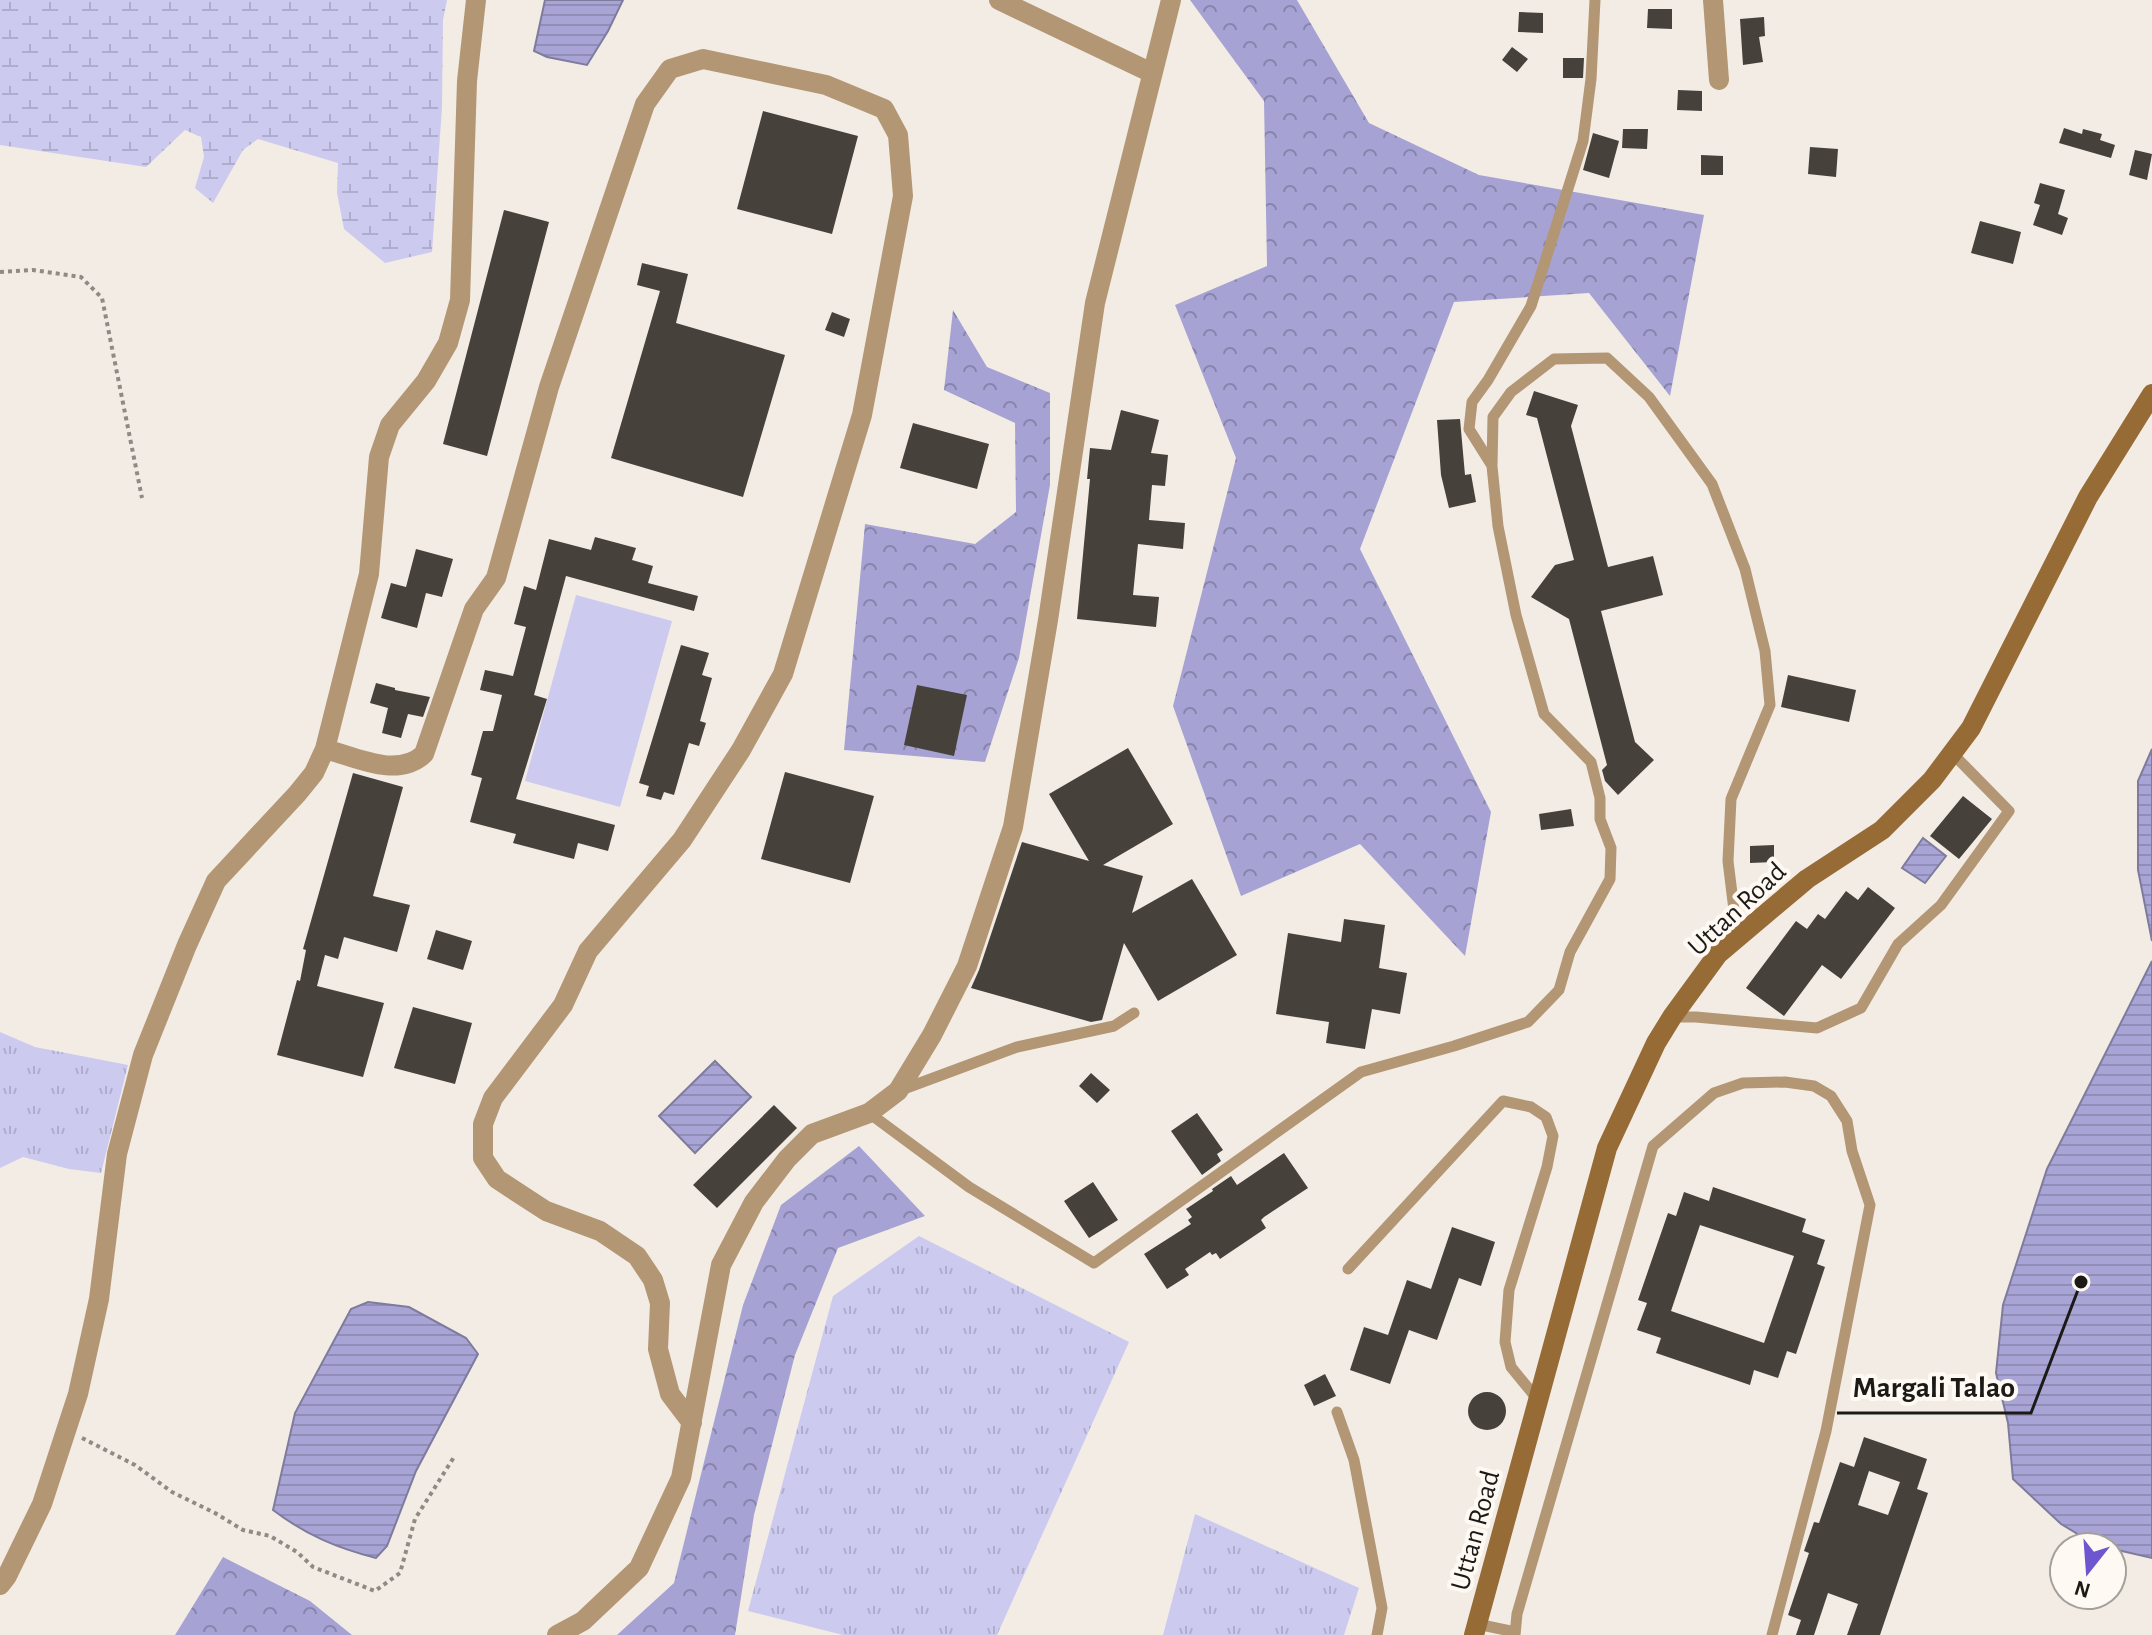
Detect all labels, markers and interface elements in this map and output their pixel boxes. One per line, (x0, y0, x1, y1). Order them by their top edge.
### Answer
street label: Uttan Road (1683, 857, 1792, 962)
callout: Margali Talao (1837, 1359, 2031, 1413)
text: Margali Talao (1853, 1373, 2015, 1403)
street label: Uttan Road (1447, 1468, 1505, 1593)
north arrow (2048, 1531, 2128, 1611)
text: N (2072, 1576, 2093, 1602)

